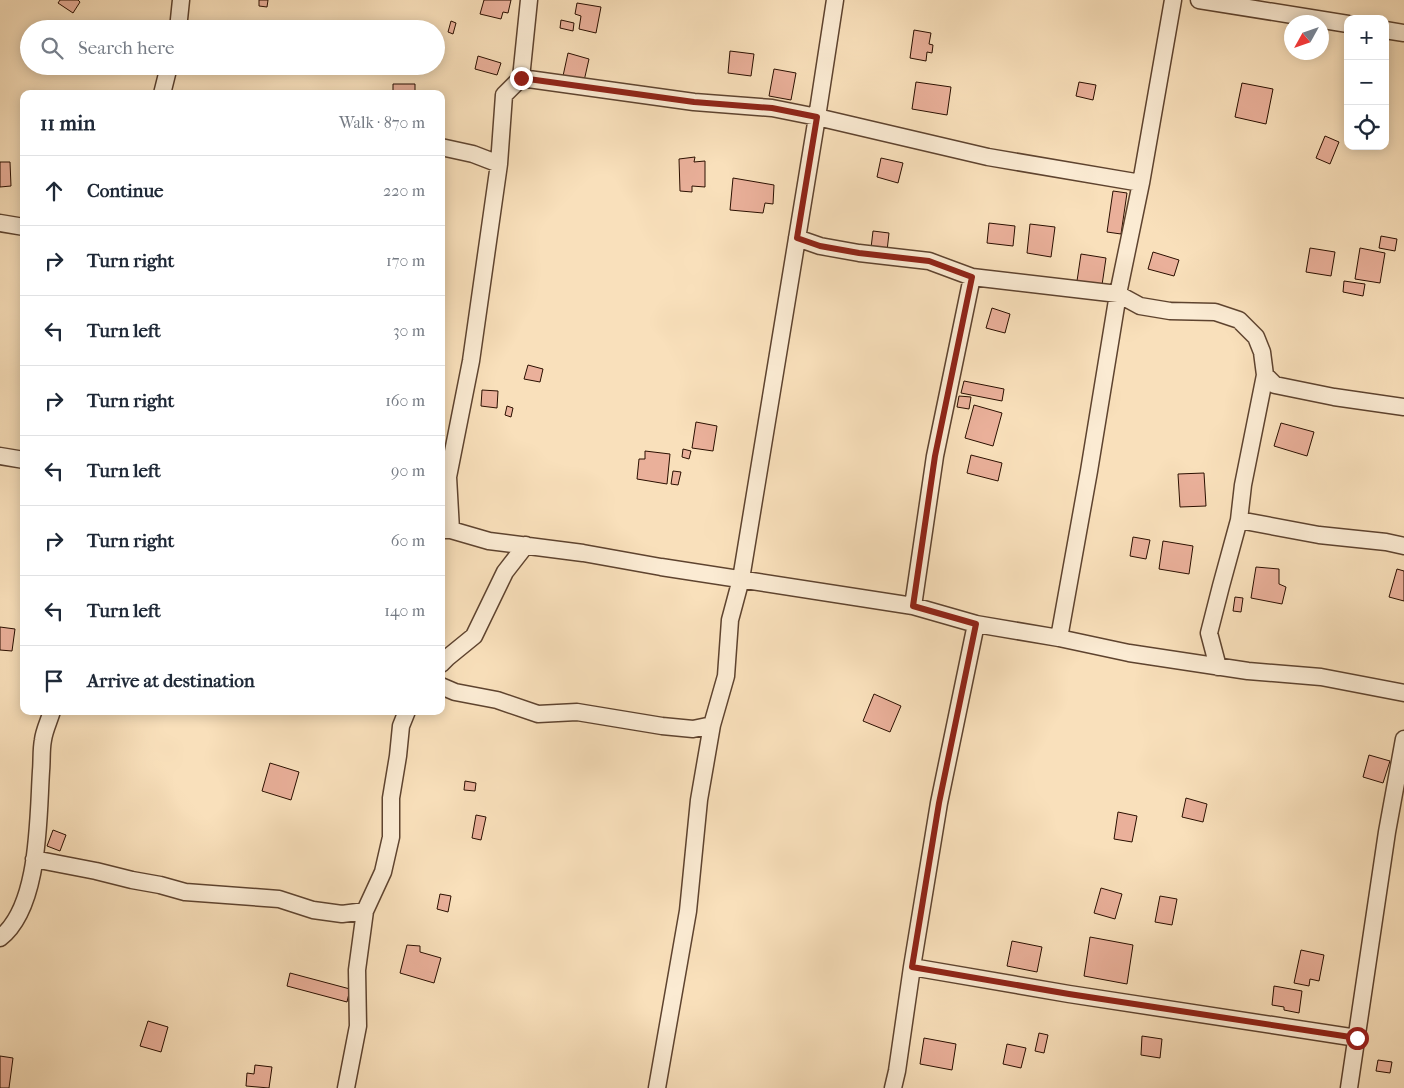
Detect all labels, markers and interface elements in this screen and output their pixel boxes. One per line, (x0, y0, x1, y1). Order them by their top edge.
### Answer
north arrow (1284, 15, 1329, 60)
map controls (1344, 15, 1389, 150)
button: + (1344, 15, 1389, 60)
search box (20, 20, 445, 75)
icon: search (38, 34, 66, 62)
text: Search here (78, 37, 174, 59)
button: − (1344, 60, 1389, 105)
route end (510, 67, 533, 90)
button: locate (1344, 105, 1389, 150)
text: 11 min (40, 111, 95, 135)
text: Walk · 870 m (339, 113, 425, 132)
icon: ahead (40, 177, 68, 205)
text: Continue (87, 180, 163, 202)
text: 220 m (383, 181, 425, 200)
icon: right (40, 247, 68, 275)
text: Turn right (87, 250, 174, 272)
text: 170 m (386, 251, 425, 270)
icon: left (40, 317, 68, 345)
text: Turn left (87, 320, 161, 342)
text: 30 m (393, 321, 425, 340)
icon: right (40, 387, 68, 415)
text: Turn right (87, 390, 174, 412)
text: 160 m (385, 391, 425, 410)
icon: left (40, 457, 68, 485)
text: Turn left (87, 460, 161, 482)
text: 90 m (391, 461, 425, 480)
icon: right (40, 527, 68, 555)
text: Turn right (87, 530, 174, 552)
text: 60 m (391, 531, 425, 550)
icon: left (40, 597, 68, 625)
text: Turn left (87, 600, 161, 622)
text: 140 m (384, 601, 425, 620)
icon: arrive (40, 667, 68, 695)
text: Arrive at destination (87, 670, 255, 692)
route start (1346, 1027, 1369, 1050)

